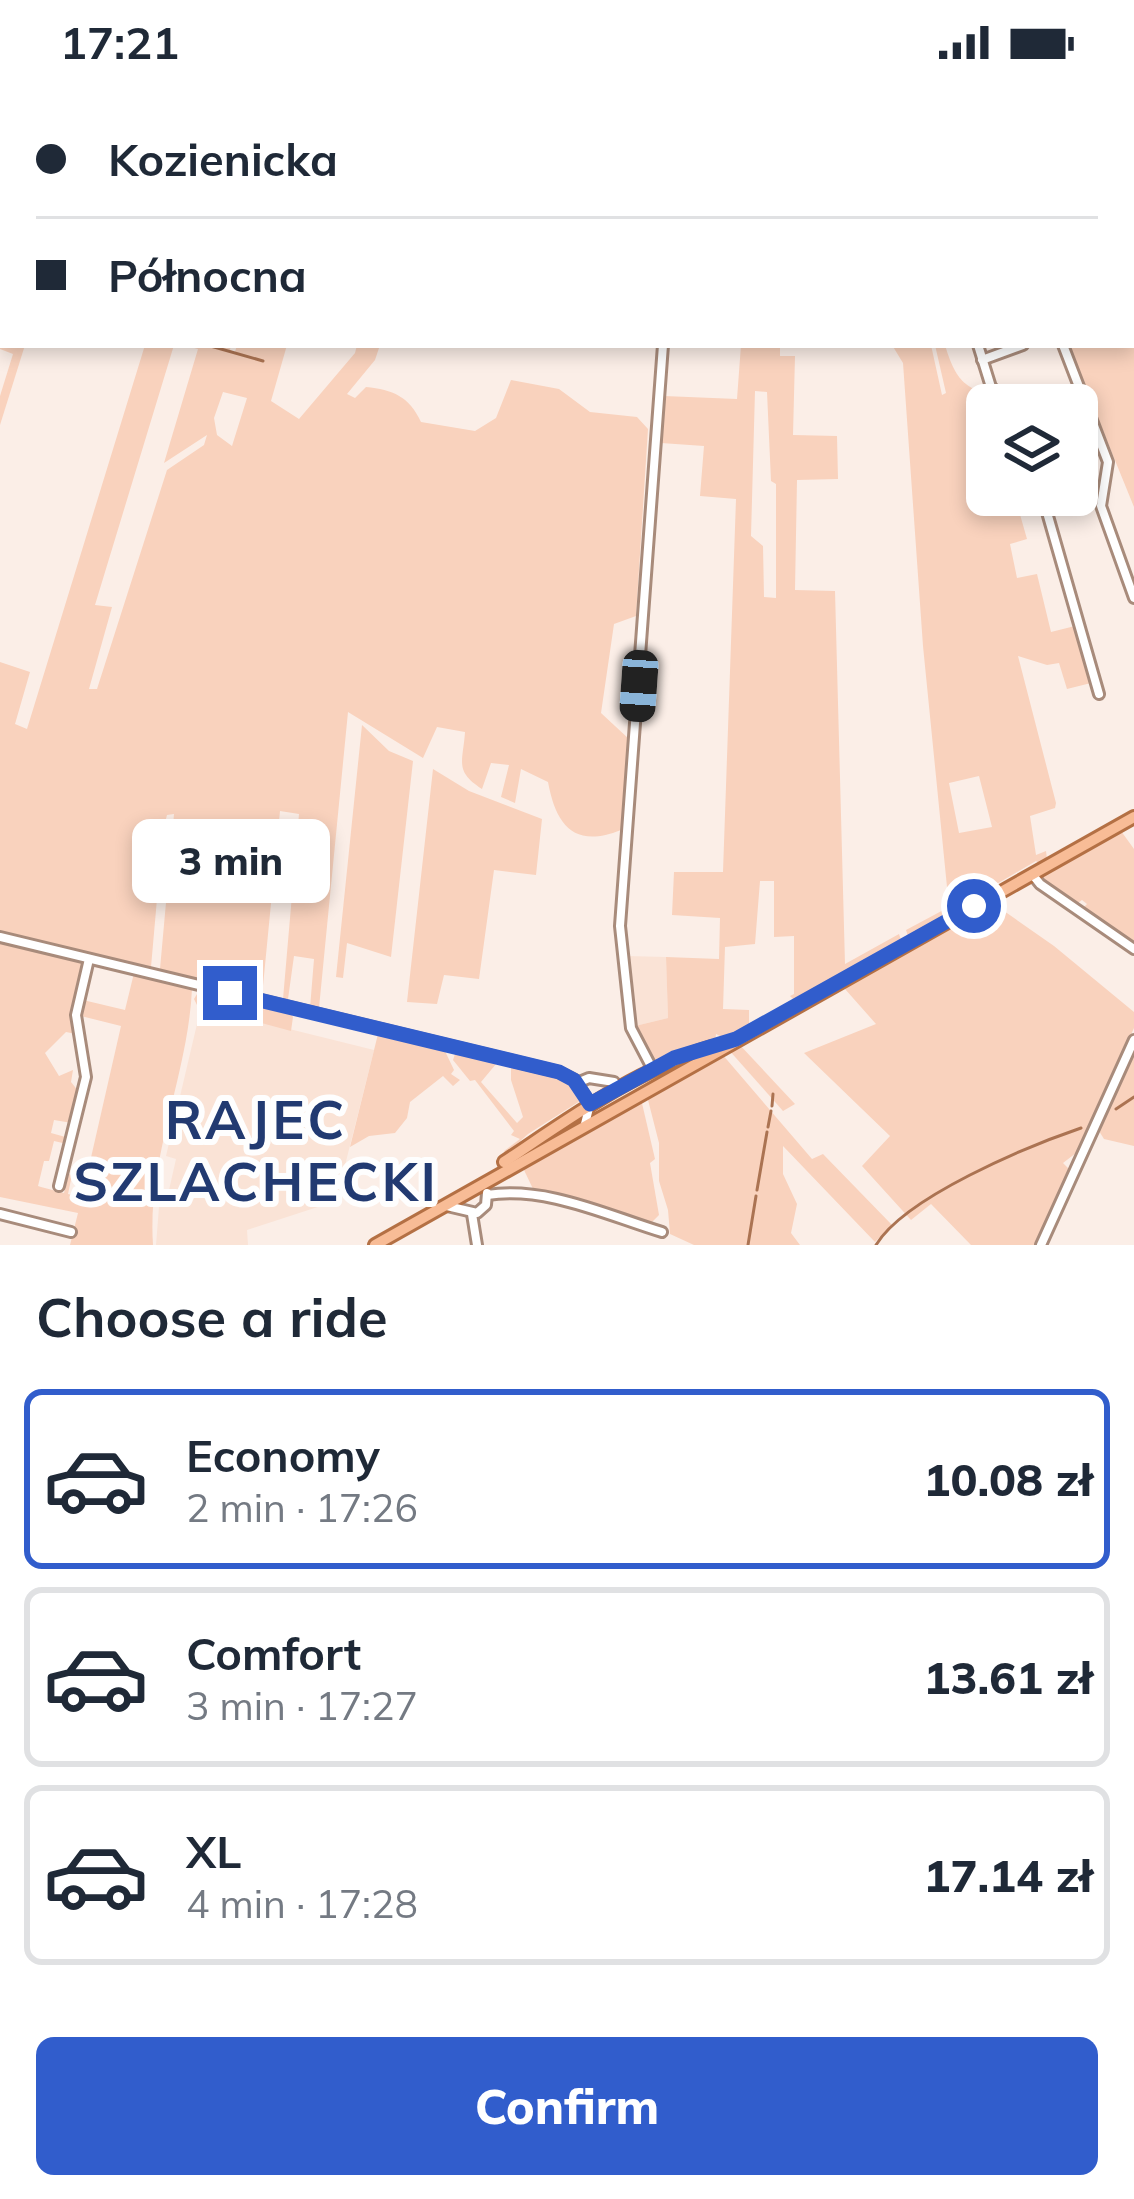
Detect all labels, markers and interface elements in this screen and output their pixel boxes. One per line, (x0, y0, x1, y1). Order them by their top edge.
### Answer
text: 17:21 (60, 14, 179, 70)
text: Kozienicka (108, 131, 338, 187)
text: Północna (108, 247, 307, 303)
map controls (966, 384, 1098, 516)
button: layers (966, 384, 1098, 516)
car (619, 649, 659, 723)
callout: 3 min (131, 819, 329, 903)
text: 3 min (179, 836, 283, 885)
route start (947, 879, 1001, 933)
route end (203, 966, 257, 1020)
district label: RAJEC SZLACHECKI (73, 1085, 439, 1215)
text: Choose a ride (36, 1283, 388, 1351)
icon: car (42, 1425, 150, 1533)
text: Economy (186, 1427, 380, 1483)
text: 10.08 zł (923, 1451, 1092, 1507)
text: 2 min · 17:26 (186, 1483, 418, 1532)
icon: car (42, 1623, 150, 1731)
text: Comfort (186, 1625, 361, 1681)
text: 13.61 zł (923, 1649, 1092, 1705)
text: 3 min · 17:27 (186, 1681, 418, 1730)
icon: car (42, 1821, 150, 1929)
text: XL (186, 1823, 241, 1879)
text: 17.14 zł (923, 1847, 1092, 1903)
text: 4 min · 17:28 (186, 1879, 418, 1928)
button: Confirm (36, 2037, 1098, 2175)

